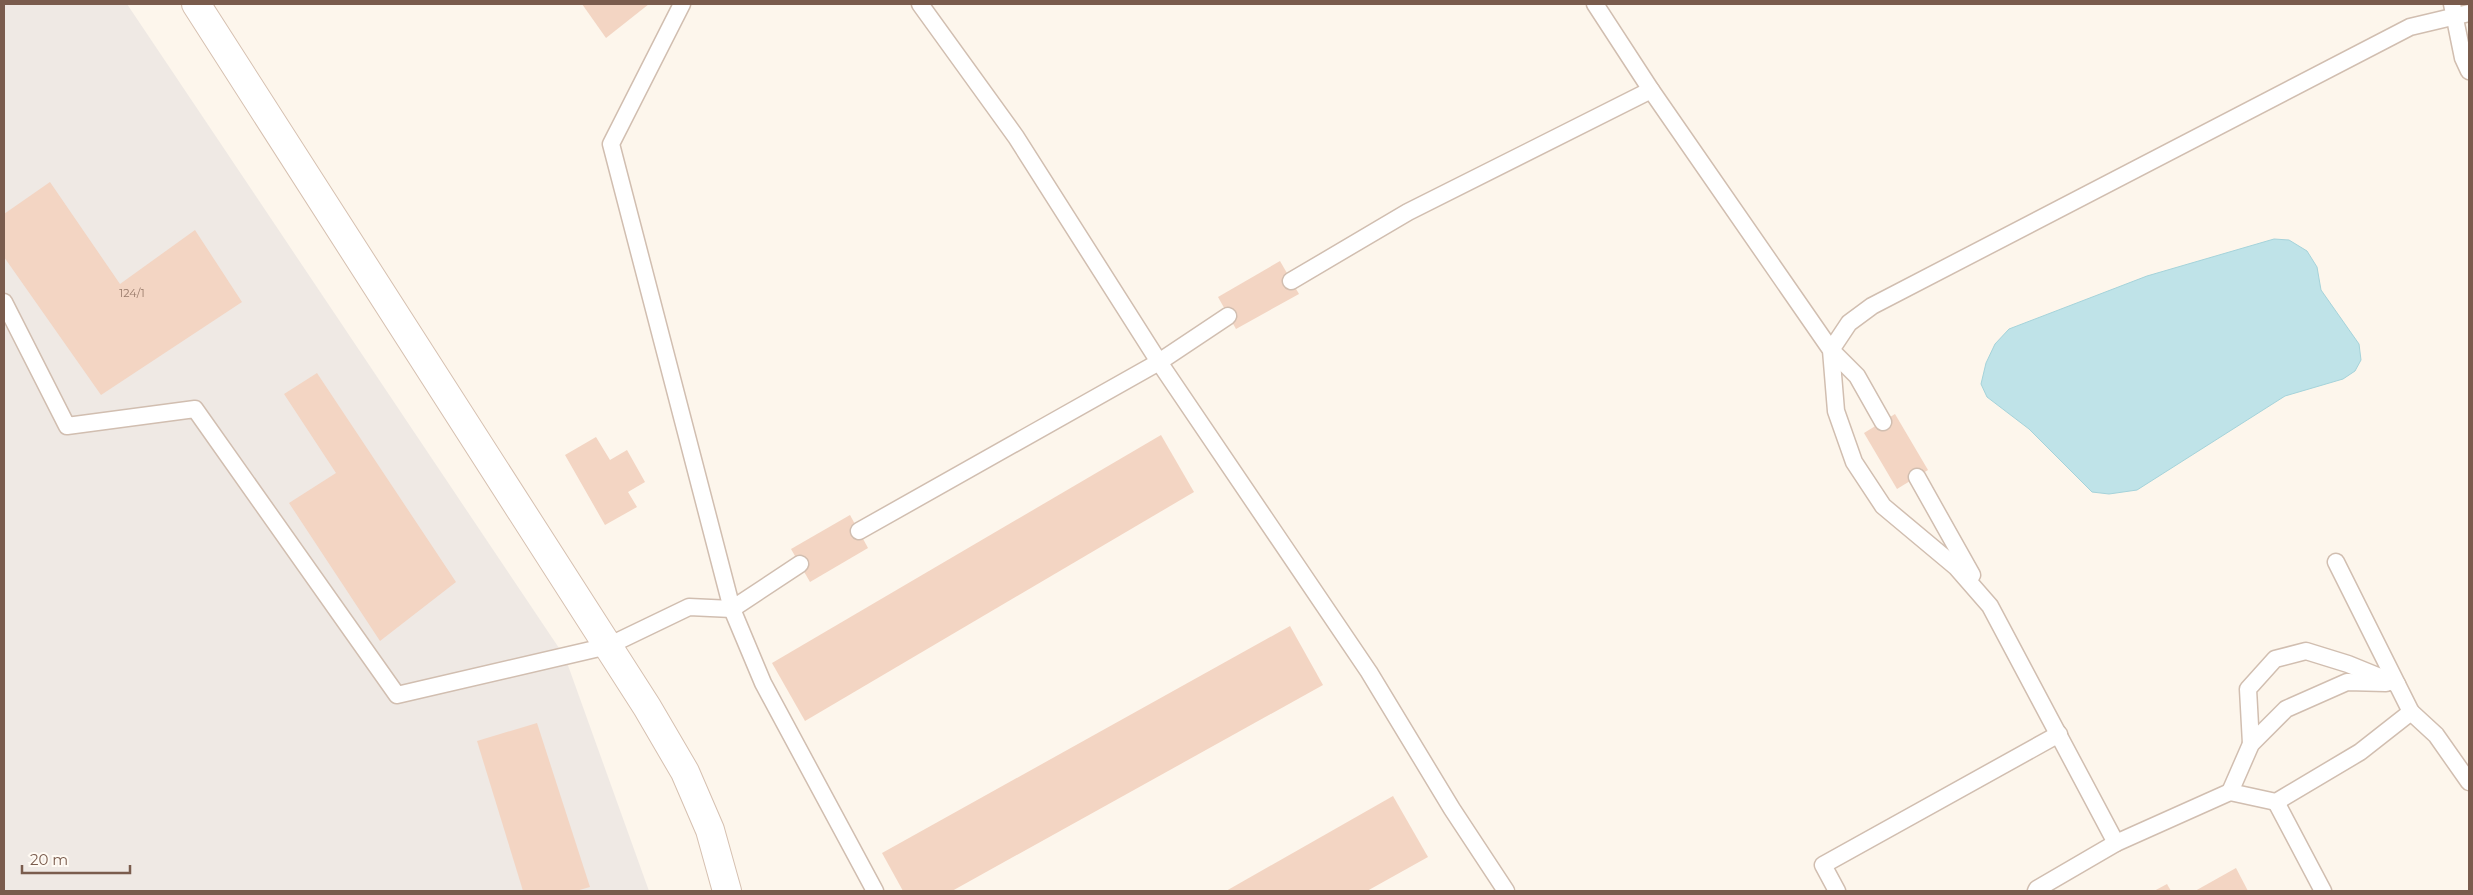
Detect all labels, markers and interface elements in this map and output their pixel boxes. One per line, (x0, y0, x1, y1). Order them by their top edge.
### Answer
house number: 124/1 (119, 286, 145, 300)
scale bar (22, 842, 130, 874)
text: 20 m (30, 850, 68, 869)

